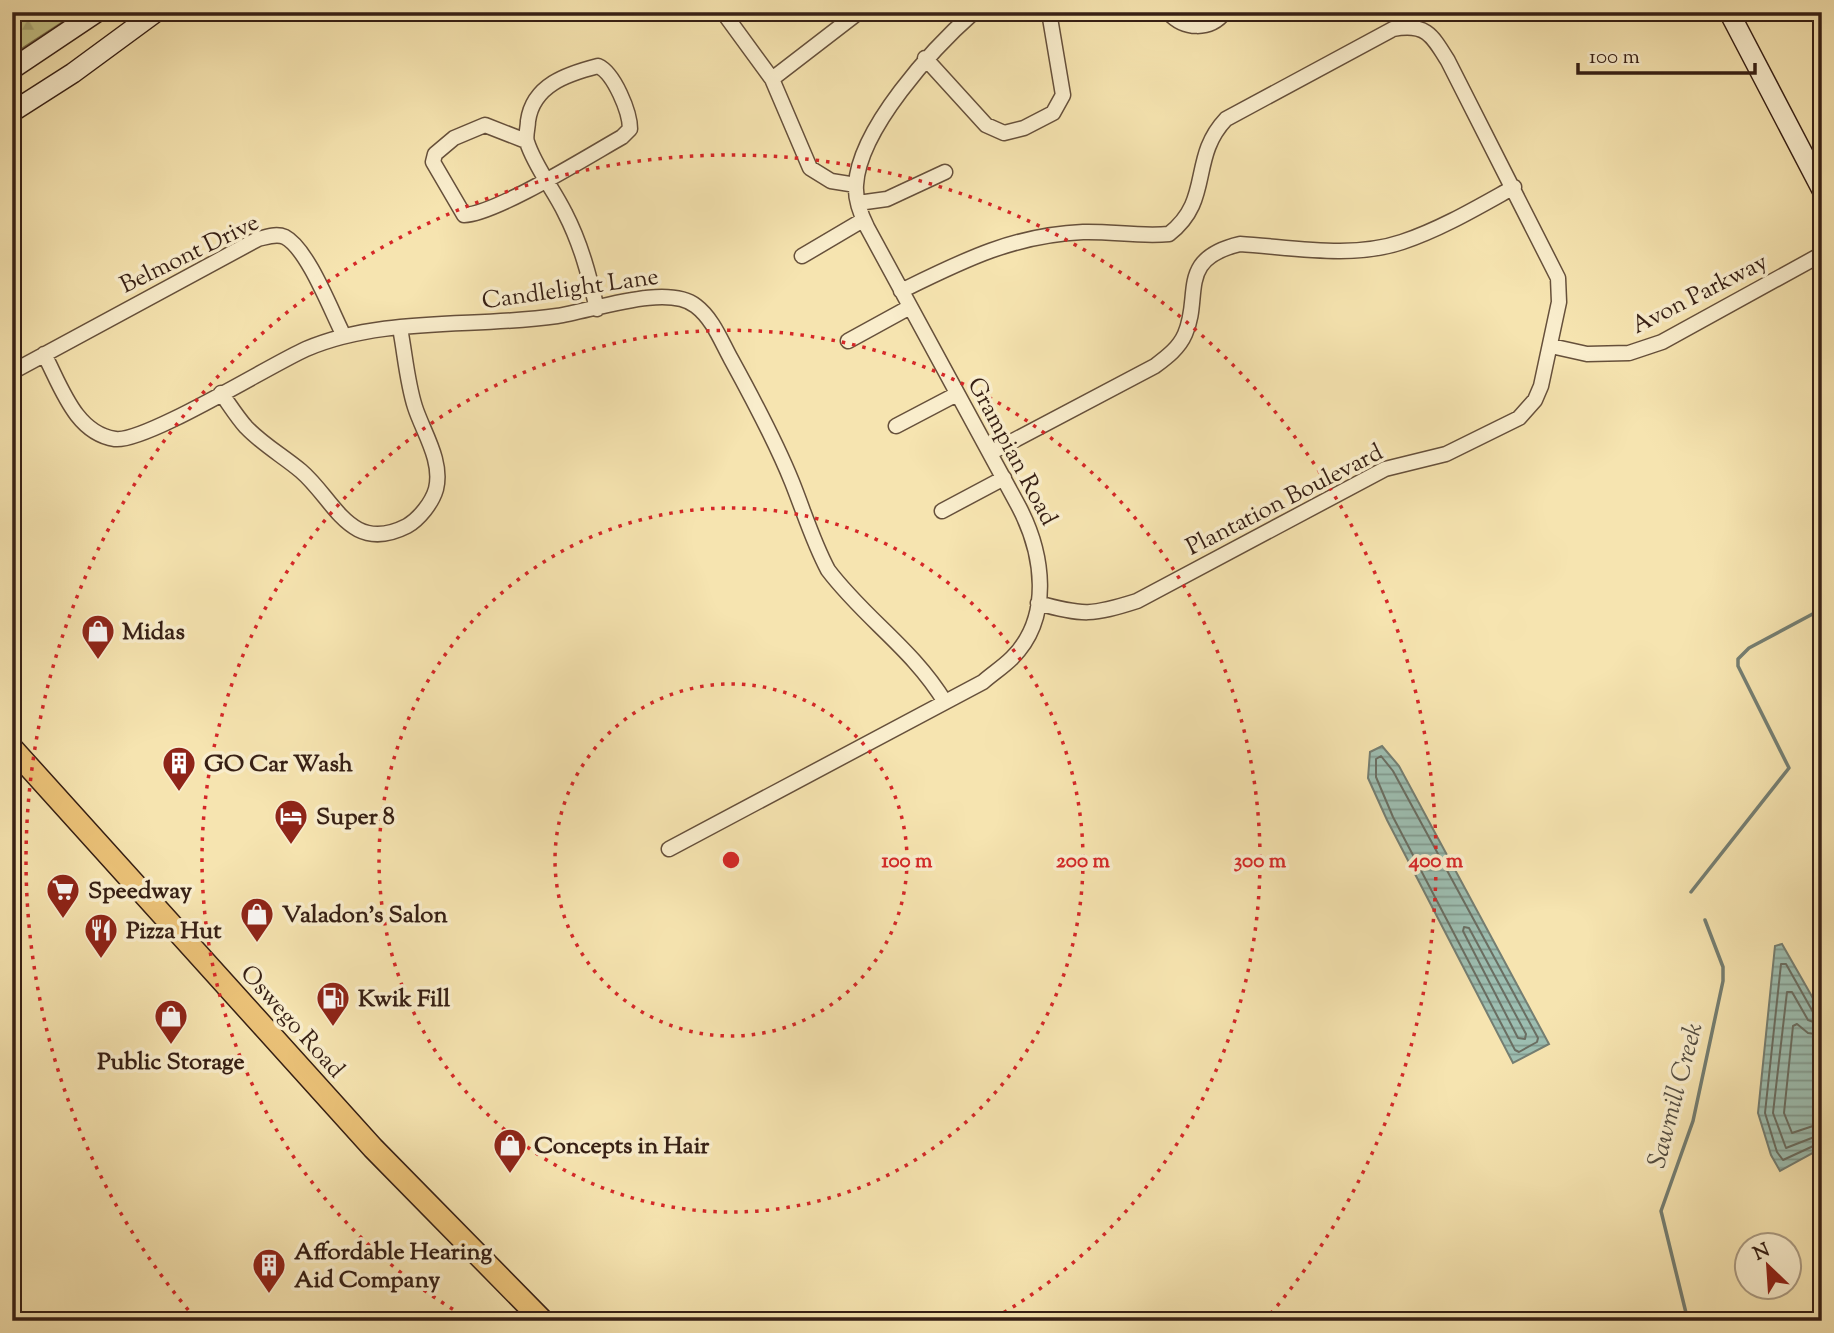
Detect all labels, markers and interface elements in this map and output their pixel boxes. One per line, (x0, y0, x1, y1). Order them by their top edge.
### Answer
scale bar (1578, 32, 1755, 76)
text: 100 m (1589, 43, 1640, 73)
street label: Belmont Drive (115, 207, 265, 303)
street label: Avon Parkway (1626, 246, 1774, 344)
street label: Candlelight Lane (480, 261, 661, 319)
street label: Grampian Road (958, 372, 1065, 533)
street label: Plantation Boulevard (1181, 436, 1390, 565)
shop icon: Midas (79, 612, 117, 661)
place label: Midas (122, 616, 185, 650)
building icon: GO Car Wash (160, 744, 198, 793)
place label: GO Car Wash (204, 748, 354, 782)
hotel icon: Super 8 (272, 797, 310, 846)
place label: Super 8 (316, 801, 395, 835)
text: 100 m (882, 847, 933, 877)
text: 200 m (1056, 847, 1111, 877)
text: 300 m (1234, 847, 1287, 877)
text: 400 m (1408, 847, 1464, 877)
centre of rings (719, 848, 743, 872)
supermarket icon: Speedway (44, 871, 82, 920)
place label: Speedway (88, 875, 192, 909)
shop icon: Valadon's Salon (238, 895, 276, 944)
place label: Valadon's Salon (282, 899, 448, 933)
restaurant icon: Pizza Hut (82, 911, 120, 960)
place label: Pizza Hut (126, 915, 222, 949)
street label: Oswego Road (231, 958, 352, 1087)
fuel station icon: Kwik Fill (314, 979, 352, 1028)
place label: Kwik Fill (358, 983, 450, 1017)
shop icon: Public Storage (152, 997, 190, 1046)
water label: Sawmill Creek (1639, 1019, 1714, 1172)
place label: Public Storage (97, 1046, 245, 1080)
shop icon: Concepts in Hair (491, 1126, 529, 1175)
place label: Concepts in Hair (534, 1130, 710, 1164)
north arrow (1732, 1232, 1802, 1302)
place label: Affordable Hearing Aid Company (294, 1236, 493, 1298)
text: N (1749, 1237, 1774, 1268)
building icon: Affordable Hearing Aid Company (250, 1246, 288, 1295)

